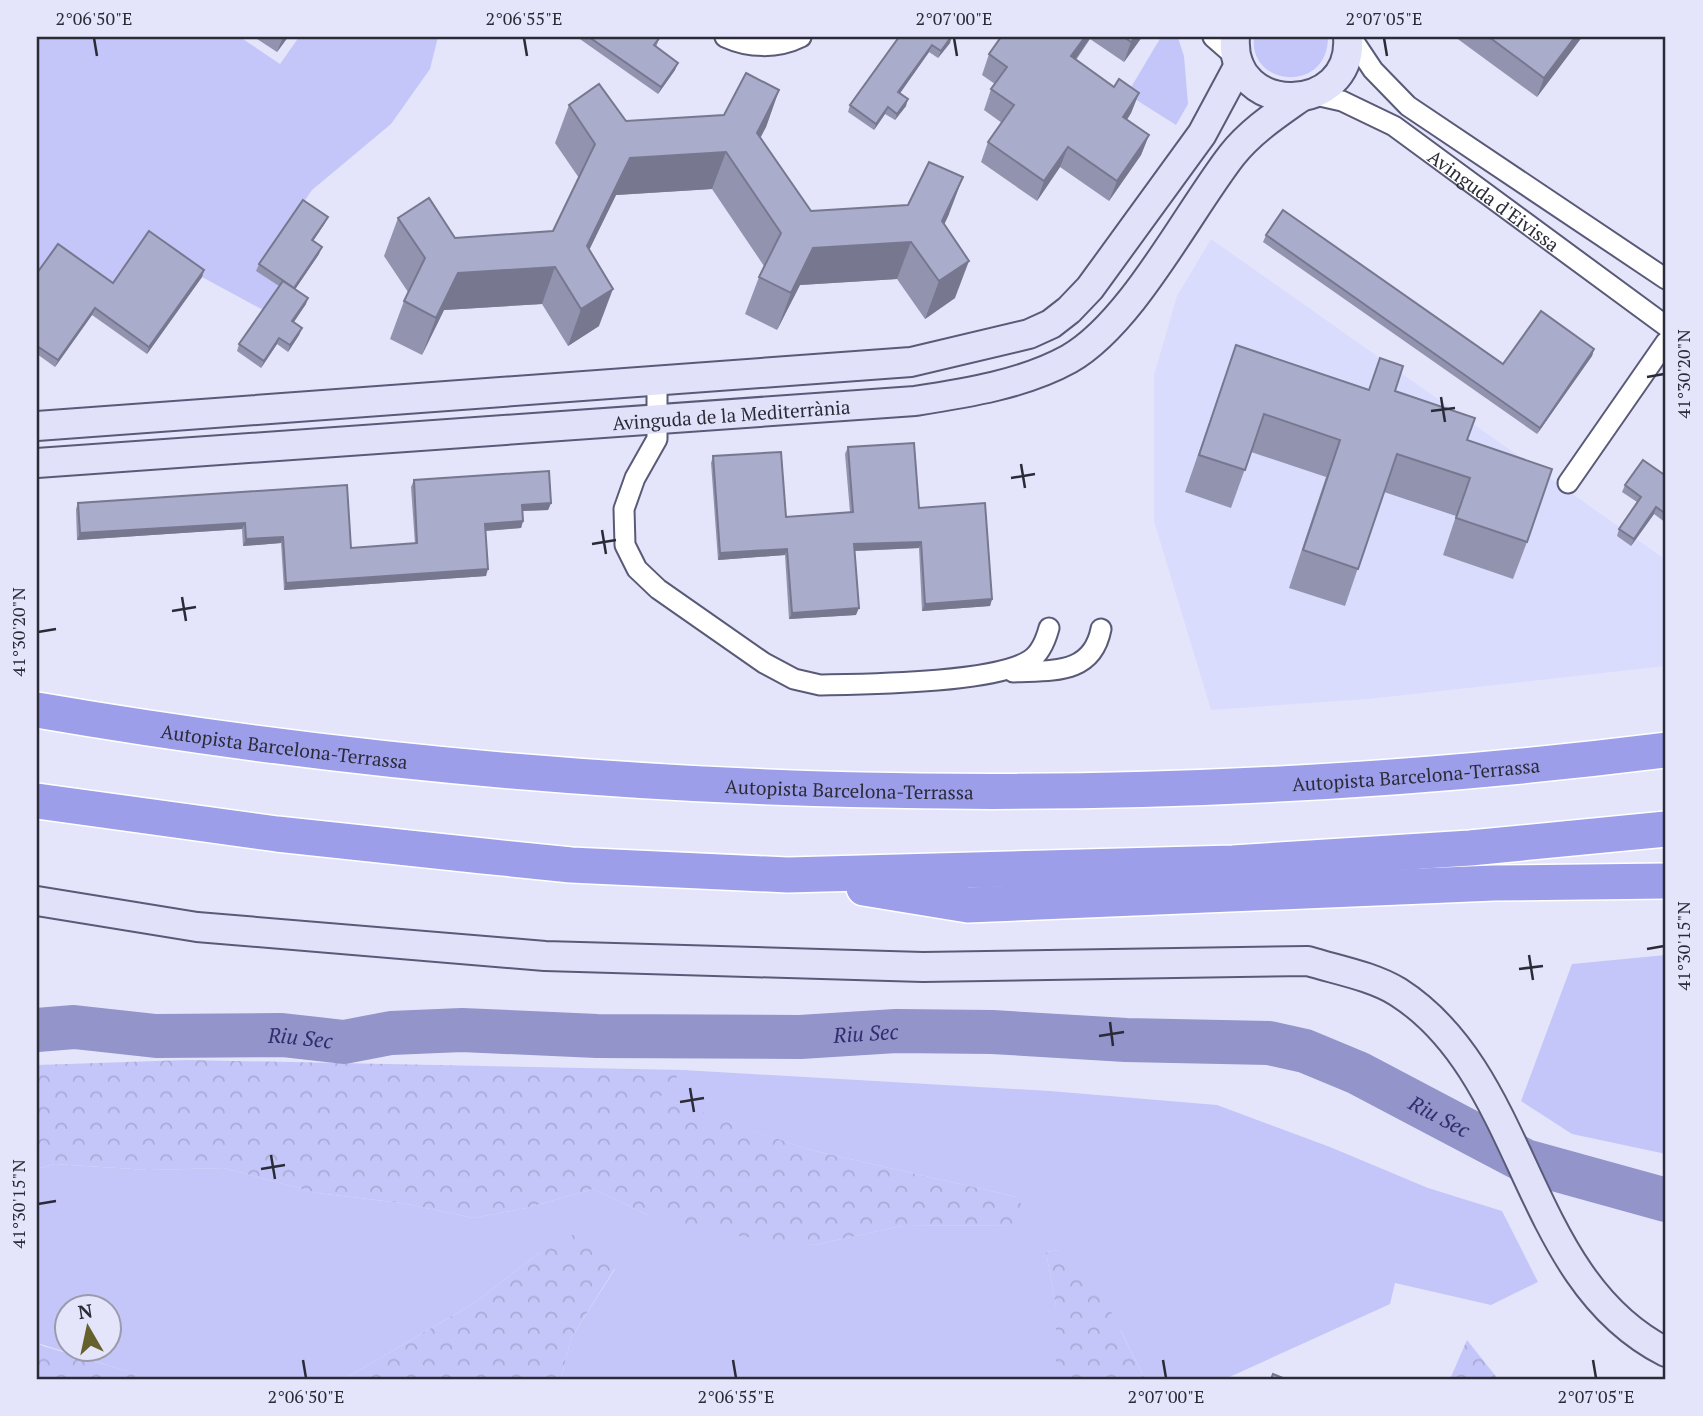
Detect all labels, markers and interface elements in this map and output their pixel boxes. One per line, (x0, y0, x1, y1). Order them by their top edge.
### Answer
text: 2°06'50"E (56, 6, 132, 30)
text: 2°06'55"E (486, 6, 562, 30)
text: 2°07'00"E (916, 6, 992, 30)
text: 2°07'05"E (1346, 6, 1422, 30)
street label: Avinguda d'Eivissa (1424, 143, 1565, 257)
text: 41°30'20"N (1671, 329, 1695, 419)
street label: Avinguda de la Mediterrània (611, 393, 851, 435)
text: 41°30'20"N (6, 587, 30, 677)
street label: Autopista Barcelona-Terrassa (159, 718, 409, 774)
street label: Autopista Barcelona-Terrassa (1291, 752, 1541, 796)
street label: Autopista Barcelona-Terrassa (725, 773, 974, 804)
text: 41°30'15"N (1671, 901, 1695, 991)
water label: Riu Sec (831, 1017, 900, 1049)
water label: Riu Sec (267, 1021, 335, 1055)
water label: Riu Sec (1403, 1088, 1476, 1144)
text: 41°30'15"N (6, 1159, 30, 1249)
north arrow (52, 1294, 122, 1364)
text: N (76, 1297, 95, 1324)
text: 2°06'50"E (268, 1384, 344, 1408)
text: 2°06'55"E (698, 1384, 774, 1408)
text: 2°07'00"E (1128, 1384, 1204, 1408)
text: 2°07'05"E (1558, 1384, 1634, 1408)

